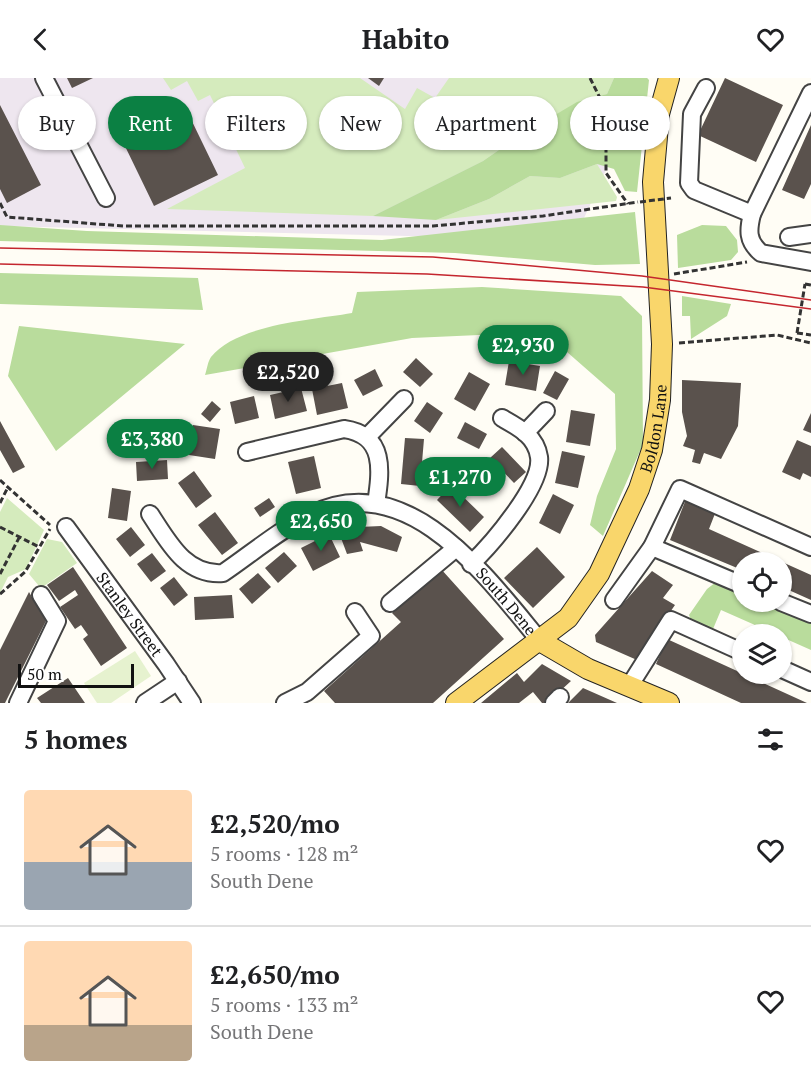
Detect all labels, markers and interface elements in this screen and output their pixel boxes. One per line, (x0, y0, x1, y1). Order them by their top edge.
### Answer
text: Habito (362, 21, 449, 57)
icon: back (24, 23, 57, 56)
icon: heart (754, 23, 787, 56)
chip: Buy (18, 96, 96, 150)
chip: Rent (108, 96, 193, 150)
chip: Filters (205, 96, 307, 150)
chip: New (319, 96, 402, 150)
chip: Apartment (414, 96, 558, 150)
chip: House (570, 96, 670, 150)
pin: £2,930 (474, 325, 572, 376)
text: £2,930 (492, 331, 554, 358)
pin: £2,520 (239, 352, 337, 403)
text: £2,520 (257, 358, 319, 385)
street label: Boldon Lane (634, 384, 672, 475)
pin: £3,380 (103, 419, 201, 470)
text: £3,380 (121, 425, 183, 452)
pin: £1,270 (411, 457, 509, 508)
text: £1,270 (429, 463, 491, 490)
pin: £2,650 (272, 501, 370, 552)
text: £2,650 (290, 507, 352, 534)
map controls (732, 552, 792, 684)
button: locate (732, 552, 792, 612)
street label: South Dene (471, 562, 542, 640)
street label: Stanley Street (91, 568, 168, 661)
button: layers (732, 624, 792, 684)
scale bar (18, 661, 134, 688)
text: 50 m (27, 663, 62, 685)
text: 5 homes (24, 722, 128, 756)
icon: filters (754, 723, 787, 756)
text: £2,520/mo (210, 806, 340, 840)
icon: home (72, 814, 144, 886)
icon: heart (754, 834, 787, 867)
text: 5 rooms · 128 m² (210, 840, 358, 867)
text: South Dene (210, 867, 313, 894)
text: £2,650/mo (210, 957, 340, 991)
icon: home (72, 965, 144, 1037)
icon: heart (754, 985, 787, 1018)
text: 5 rooms · 133 m² (210, 991, 358, 1018)
text: South Dene (210, 1018, 313, 1045)

